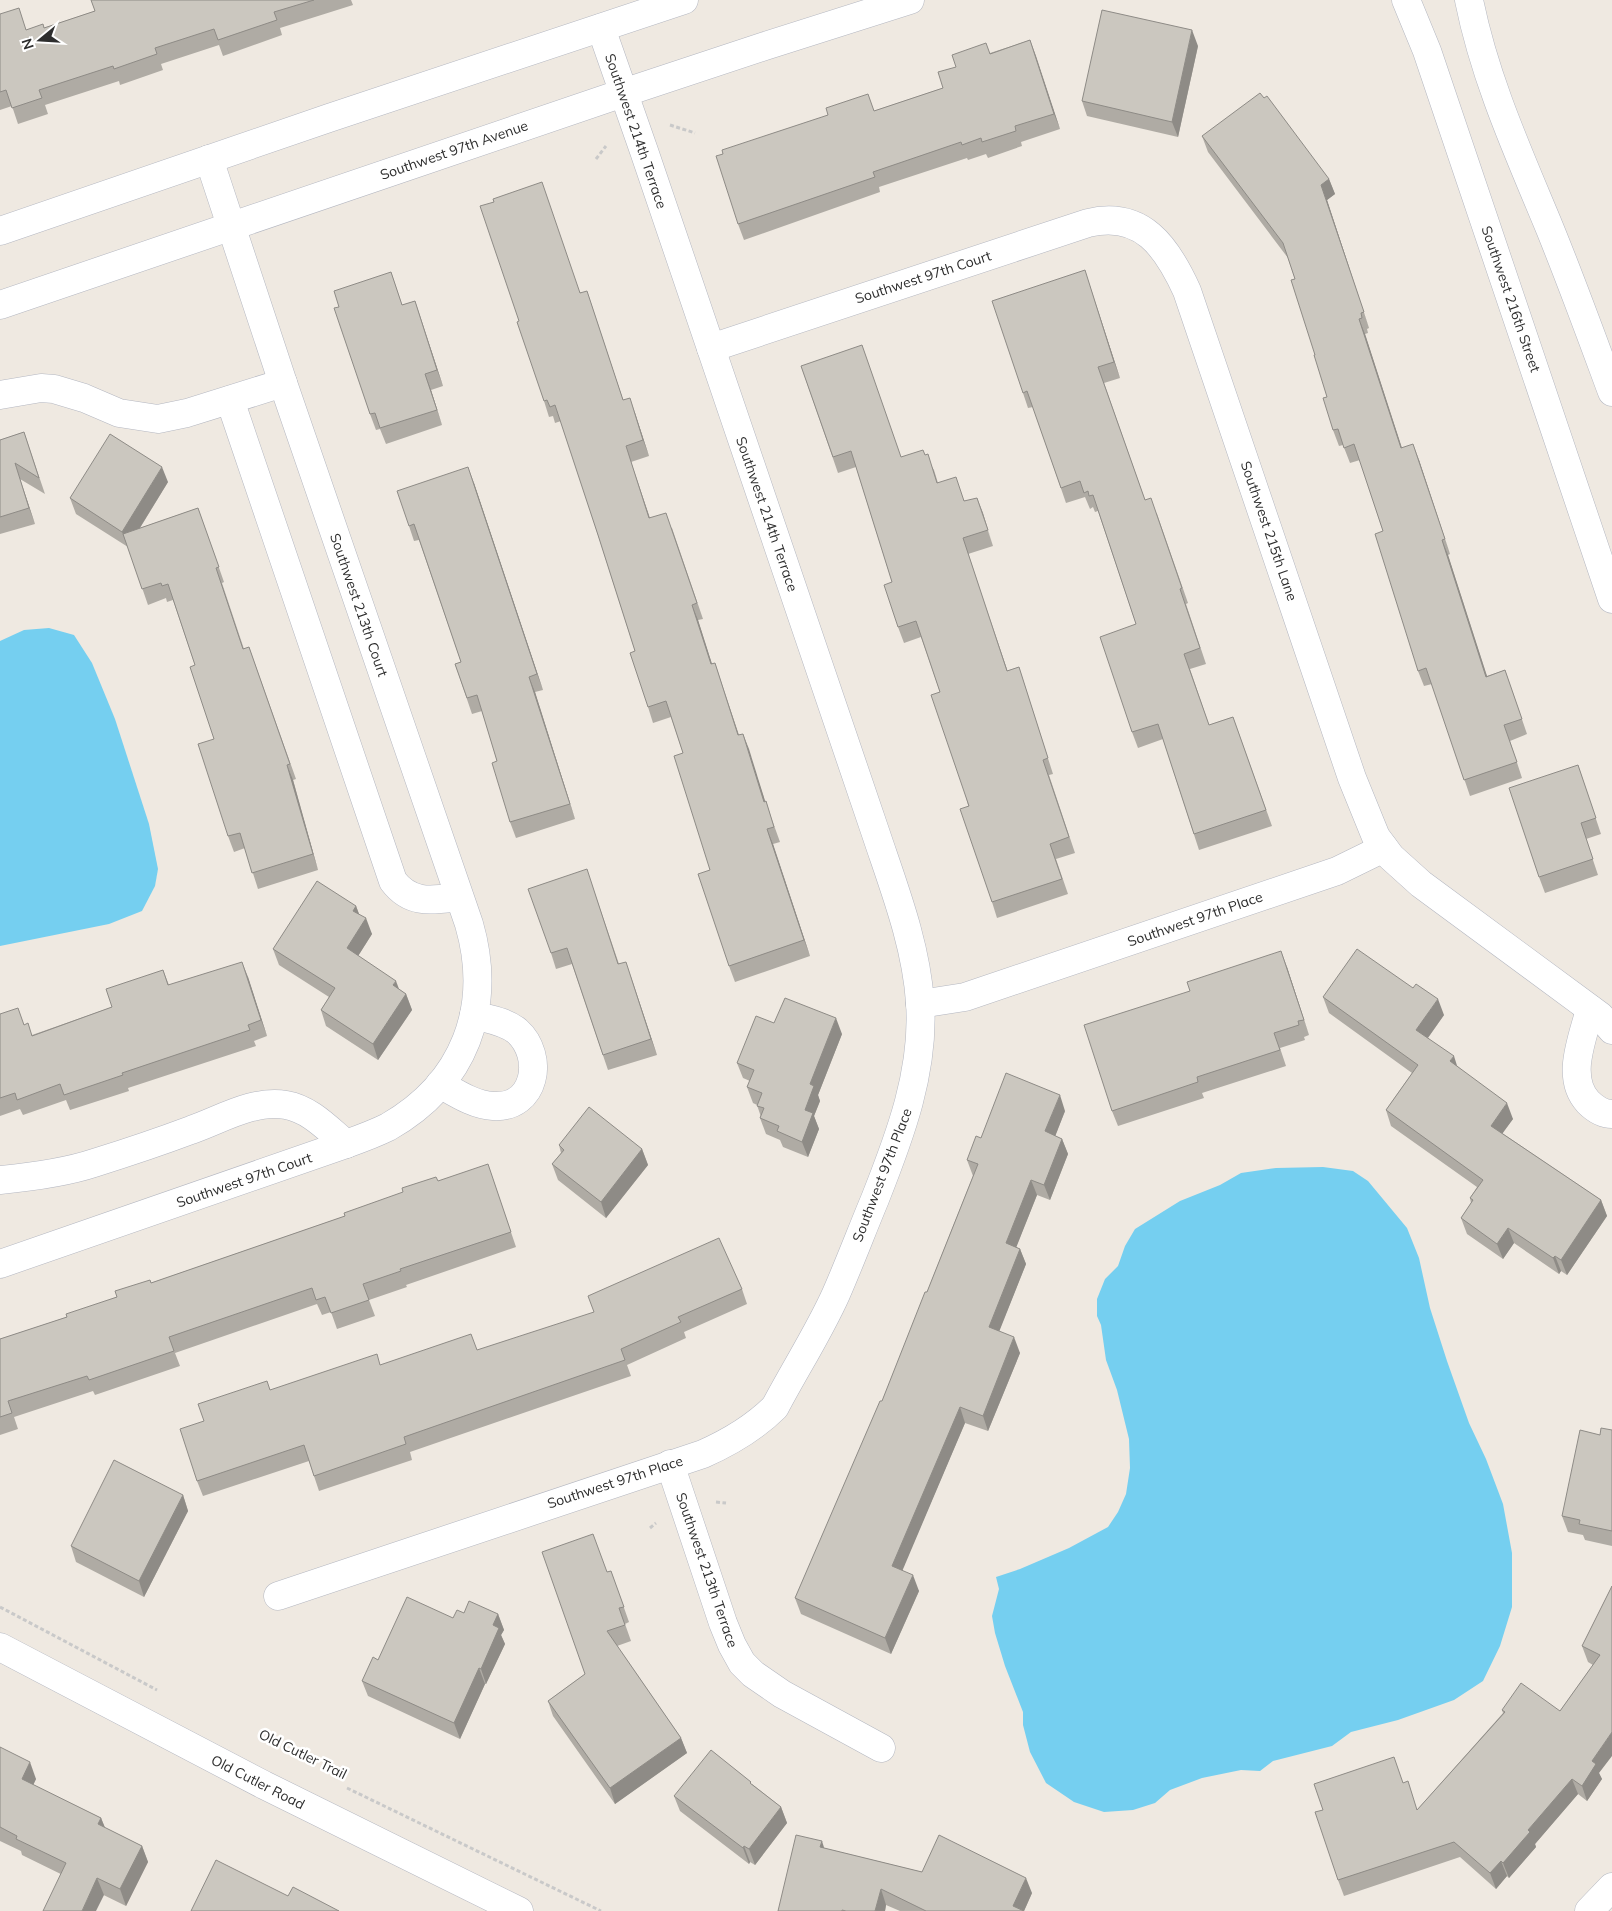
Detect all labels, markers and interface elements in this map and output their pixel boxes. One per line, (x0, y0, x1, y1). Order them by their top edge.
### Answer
north arrow (15, 15, 65, 65)
text: N (17, 36, 38, 52)
street label: Southwest 214th Terrace (601, 51, 671, 211)
street label: Southwest 97th Avenue (378, 116, 530, 184)
street label: Southwest 216th Street (1477, 223, 1545, 375)
street label: Southwest 97th Court (853, 246, 993, 308)
street label: Southwest 214th Terrace (732, 434, 802, 594)
street label: Southwest 215th Lane (1237, 459, 1301, 603)
street label: Southwest 213th Court (326, 531, 392, 679)
street label: Southwest 97th Place (1125, 887, 1265, 951)
street label: Southwest 97th Place (848, 1106, 916, 1244)
street label: Southwest 97th Court (174, 1148, 314, 1212)
street label: Southwest 97th Place (545, 1452, 685, 1512)
street label: Southwest 213th Terrace (672, 1490, 742, 1650)
street label: Old Cutler Trail (256, 1725, 350, 1783)
street label: Old Cutler Road (208, 1751, 308, 1813)

